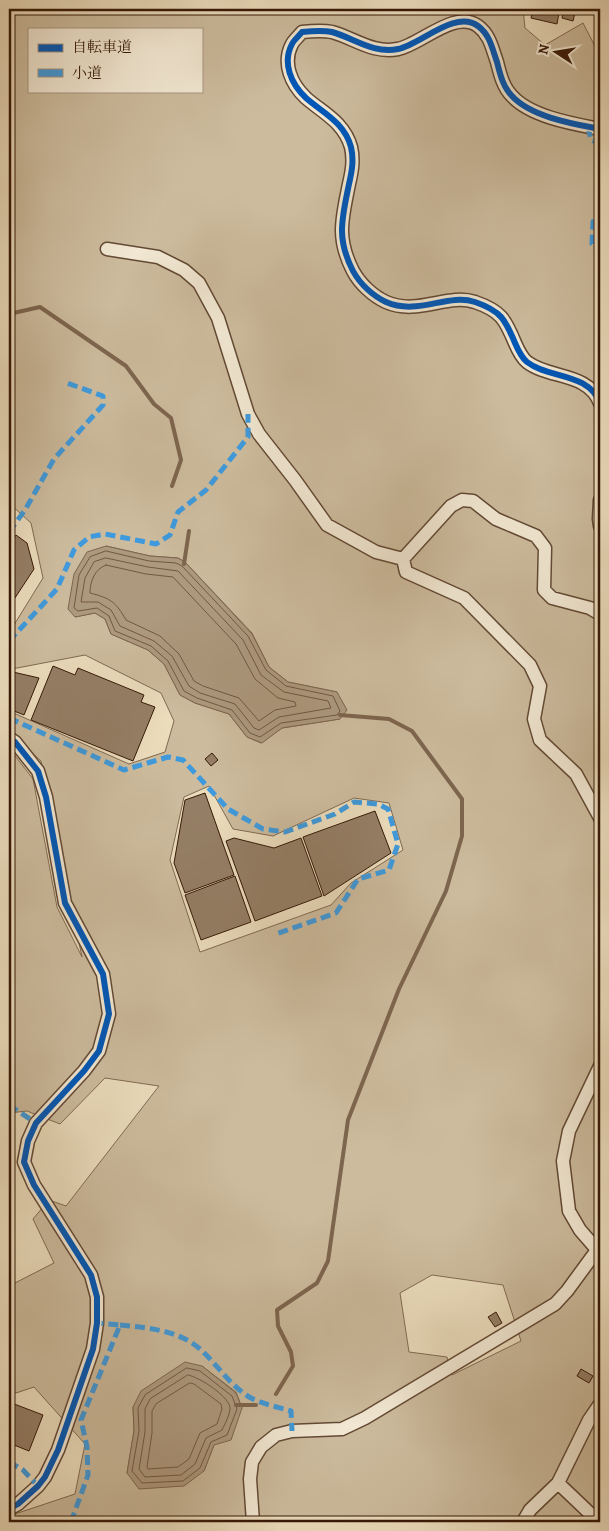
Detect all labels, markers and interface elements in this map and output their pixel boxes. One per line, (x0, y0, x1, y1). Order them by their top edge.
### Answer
legend (28, 28, 202, 92)
north arrow (532, 28, 582, 78)
text: 自転車道 (72, 37, 132, 57)
text: N (533, 42, 554, 56)
text: 小道 (72, 63, 102, 83)

